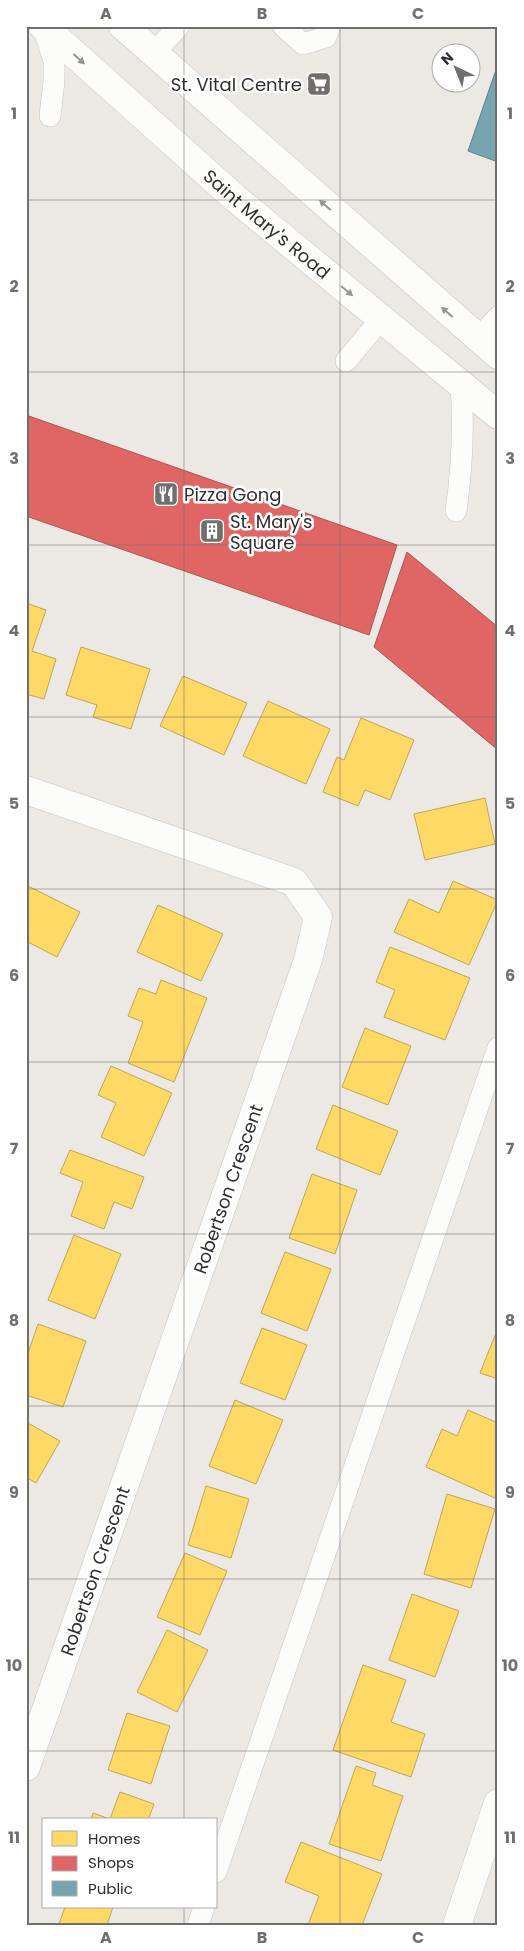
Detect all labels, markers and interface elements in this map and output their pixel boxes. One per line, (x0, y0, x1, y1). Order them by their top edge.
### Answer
text: A (100, 2, 112, 25)
text: B (257, 2, 267, 25)
text: C (412, 2, 424, 25)
north arrow (432, 42, 482, 92)
text: N (436, 48, 458, 69)
one-way arrow (72, 53, 84, 65)
supermarket icon: St. Vital Centre (306, 71, 332, 97)
place label: St. Vital Centre (171, 72, 302, 97)
text: 1 (11, 102, 17, 125)
text: 1 (507, 102, 513, 125)
street label: Saint Mary's Road (198, 163, 336, 284)
one-way arrow (320, 199, 332, 211)
text: 2 (9, 275, 19, 298)
text: 2 (505, 275, 515, 298)
one-way arrow (341, 285, 354, 296)
one-way arrow (442, 306, 454, 318)
text: 3 (9, 447, 19, 470)
text: 3 (505, 447, 515, 470)
restaurant icon: Pizza Gong (153, 481, 179, 507)
place label: Pizza Gong (184, 482, 281, 507)
place label: St. Mary's Square (230, 509, 312, 555)
building icon: St. Mary's Square (199, 518, 225, 544)
text: 4 (9, 619, 20, 642)
text: 4 (505, 619, 516, 642)
text: 5 (9, 792, 19, 815)
text: 5 (505, 792, 515, 815)
text: 6 (9, 964, 19, 987)
text: 6 (505, 964, 515, 987)
street label: Robertson Crescent (187, 1101, 269, 1277)
text: 7 (10, 1137, 19, 1160)
text: 7 (506, 1137, 515, 1160)
text: 8 (9, 1309, 19, 1332)
text: 8 (505, 1309, 515, 1332)
text: 9 (9, 1481, 19, 1504)
text: 9 (505, 1481, 515, 1504)
street label: Robertson Crescent (54, 1483, 136, 1659)
text: 10 (6, 1654, 22, 1677)
text: 10 (502, 1654, 518, 1677)
legend (42, 1818, 218, 1908)
text: 11 (8, 1826, 20, 1849)
text: 11 (504, 1826, 516, 1849)
text: Homes (88, 1828, 141, 1849)
text: Shops (88, 1852, 134, 1873)
text: Public (88, 1878, 133, 1899)
text: A (100, 1926, 112, 1949)
text: B (257, 1926, 267, 1949)
text: C (412, 1926, 424, 1949)

